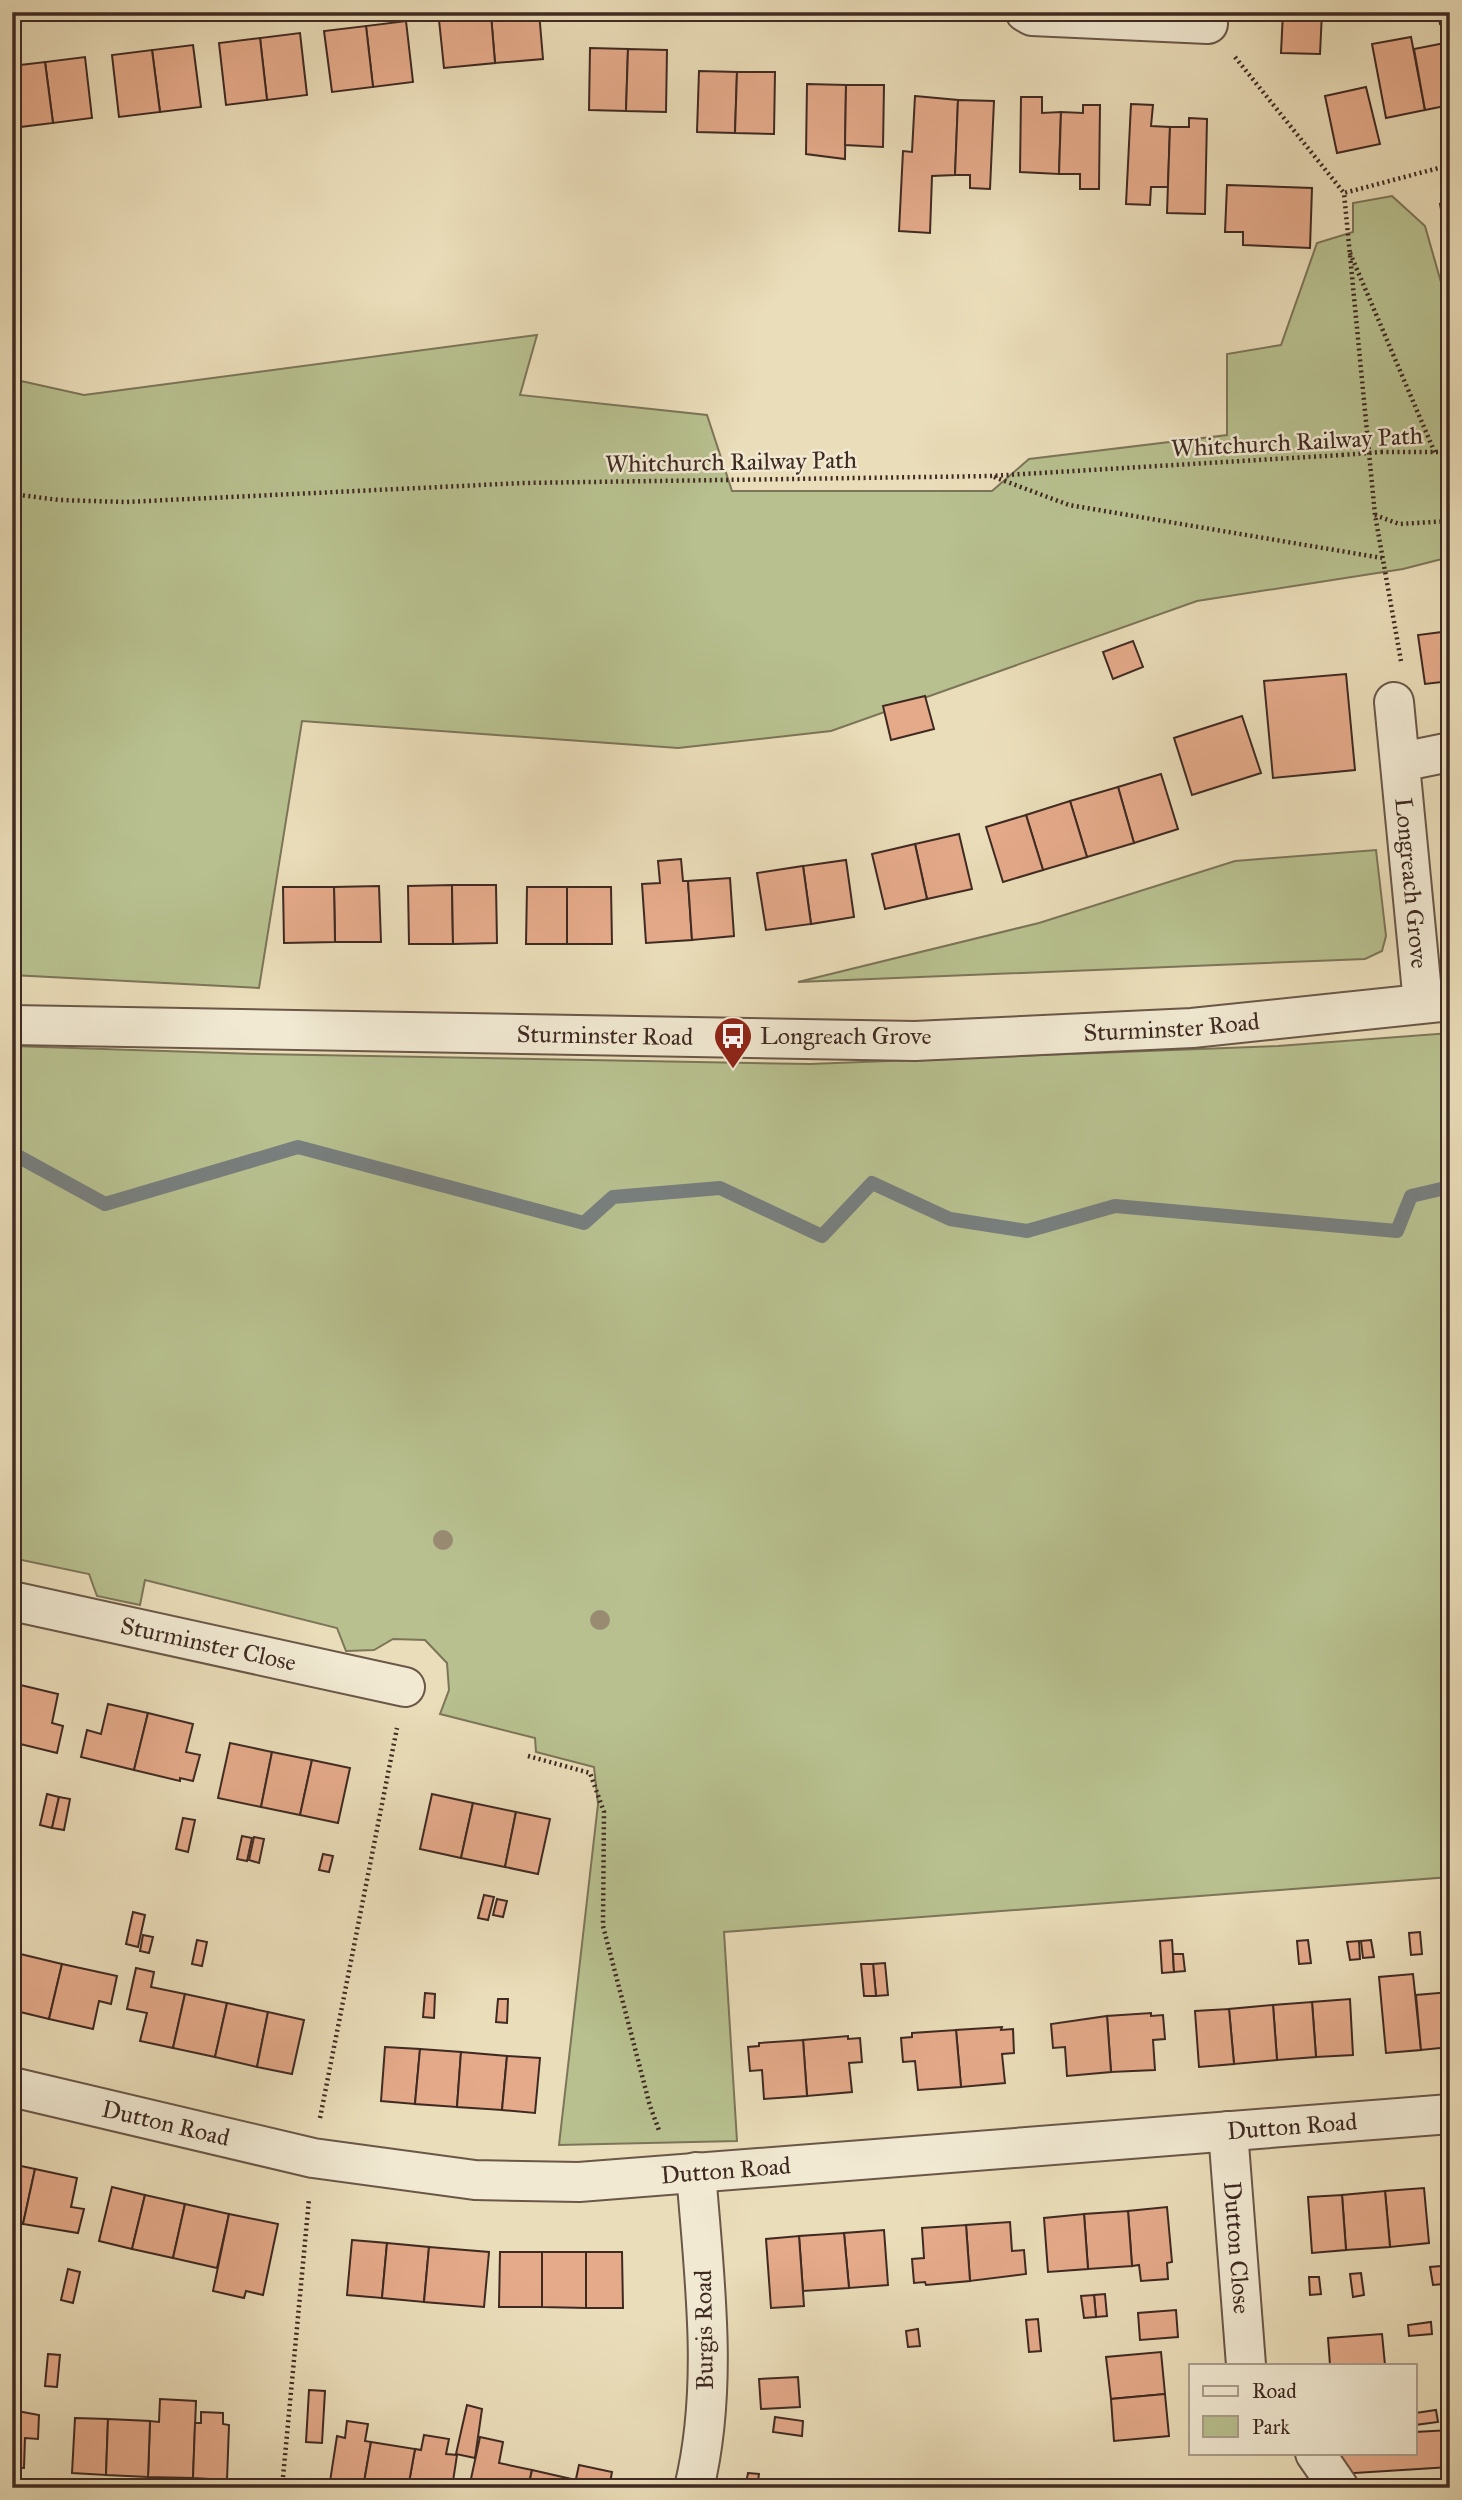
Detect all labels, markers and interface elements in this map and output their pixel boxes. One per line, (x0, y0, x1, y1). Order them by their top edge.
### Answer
street label: Whitchurch Railway Path (1170, 420, 1424, 464)
street label: Whitchurch Railway Path (605, 445, 857, 479)
street label: Longreach Grove (1388, 796, 1435, 970)
street label: Sturminster Road (1083, 1006, 1261, 1048)
bus stop icon: Longreach Grove (712, 1015, 754, 1070)
street label: Sturminster Road (516, 1019, 693, 1052)
place label: Longreach Grove (760, 1021, 932, 1051)
street label: Sturminster Close (118, 1610, 299, 1678)
street label: Dutton Road (99, 2094, 233, 2153)
street label: Dutton Road (1226, 2106, 1358, 2146)
street label: Dutton Road (660, 2151, 792, 2191)
street label: Dutton Close (1217, 2180, 1257, 2315)
street label: Burgis Road (688, 2269, 720, 2391)
legend (1189, 2364, 1416, 2454)
text: Road (1252, 2378, 1297, 2404)
text: Park (1252, 2414, 1290, 2440)

